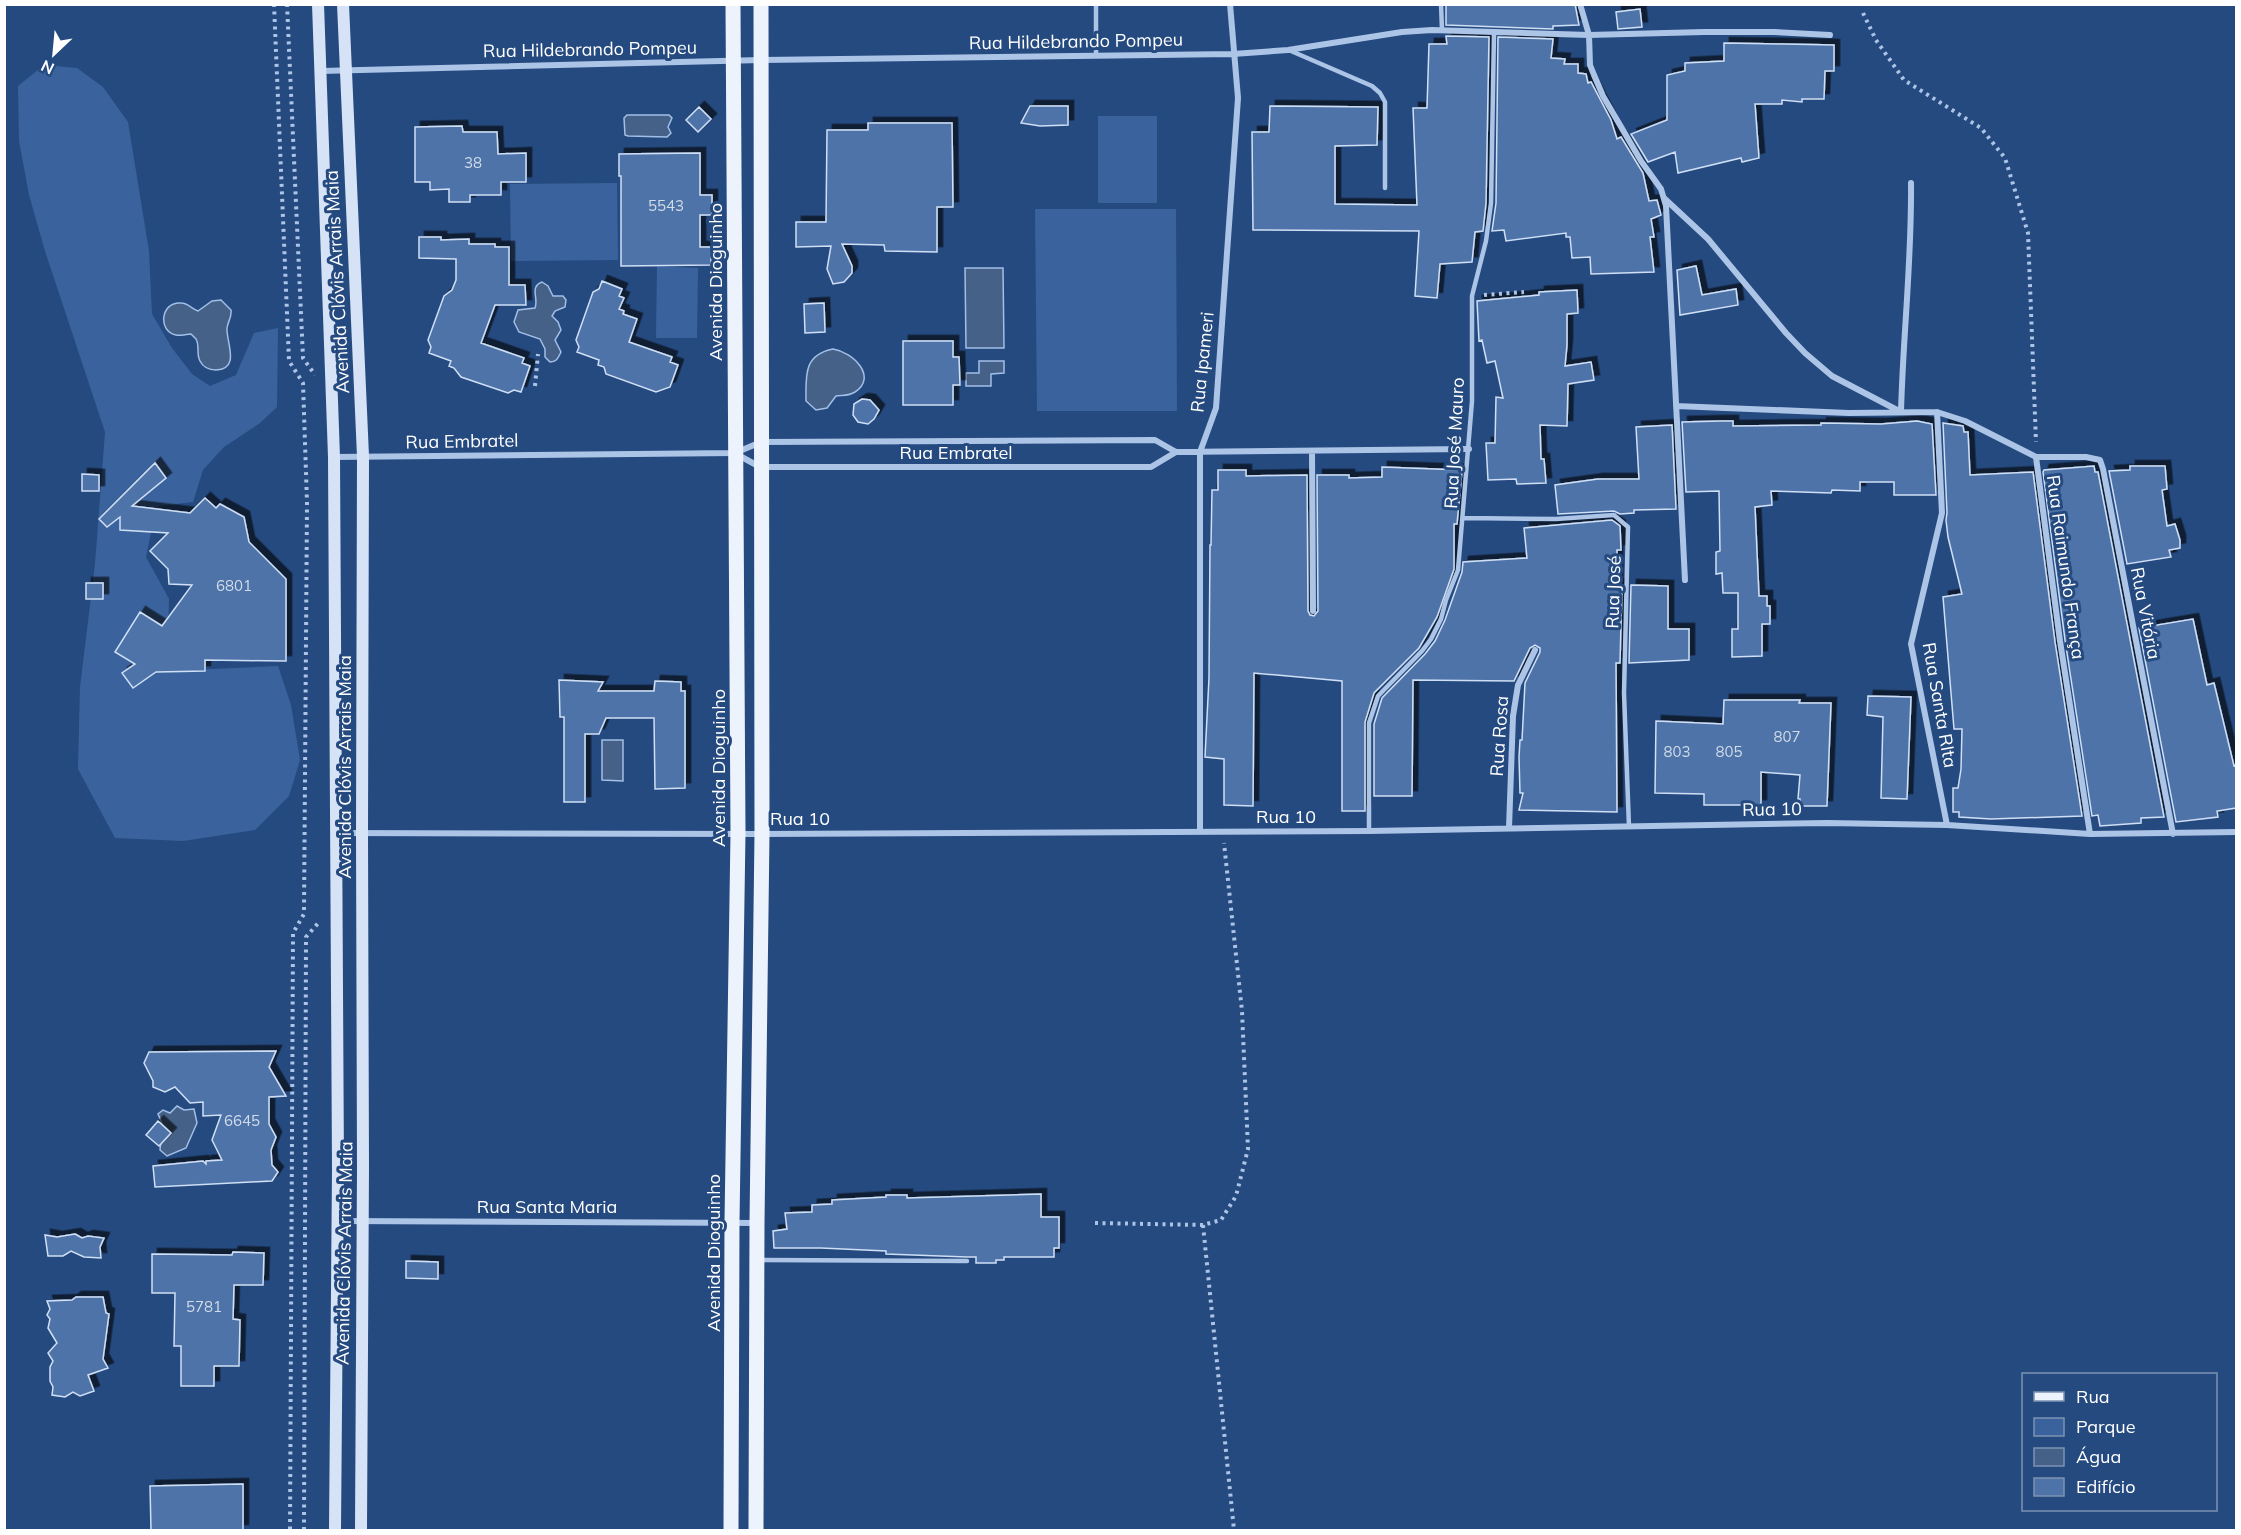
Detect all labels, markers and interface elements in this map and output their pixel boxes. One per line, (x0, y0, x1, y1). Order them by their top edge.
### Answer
north arrow (24, 24, 84, 84)
street label: Rua Hildebrando Pompeu (969, 28, 1183, 54)
street label: Rua Hildebrando Pompeu (483, 36, 697, 62)
text: N (38, 56, 57, 79)
house number: 38 (464, 153, 482, 172)
street label: Avenida Clóvis Arrais Maia (320, 170, 354, 394)
house number: 5543 (648, 196, 684, 215)
street label: Avenida Dioguinho (704, 203, 727, 361)
street label: Rua Ipameri (1185, 311, 1219, 413)
street label: Rua José Mauro (1439, 377, 1469, 509)
street label: Rua Embratel (405, 429, 519, 453)
street label: Rua Embratel (899, 441, 1013, 464)
street label: Rua Raimundo França (2042, 473, 2090, 661)
street label: Rua José (1600, 555, 1626, 629)
street label: Rua Vitória (2126, 565, 2166, 661)
house number: 6801 (216, 576, 252, 595)
street label: Rua Santa RIta (1918, 641, 1962, 769)
street label: Avenida Clóvis Arrais Maia (333, 655, 356, 879)
street label: Avenida Dioguinho (707, 689, 730, 847)
street label: Rua Rosa (1485, 695, 1513, 777)
house number: 807 (1773, 727, 1801, 746)
house number: 803 (1663, 742, 1691, 761)
house number: 805 (1715, 742, 1743, 761)
street label: Rua 10 (1742, 797, 1802, 821)
street label: Rua 10 (1256, 805, 1316, 828)
street label: Rua 10 (770, 807, 830, 830)
house number: 6645 (224, 1111, 260, 1130)
street label: Avenida Clóvis Arrais Maia (331, 1141, 357, 1365)
street label: Avenida Dioguinho (702, 1174, 725, 1332)
street label: Rua Santa Maria (477, 1195, 617, 1218)
house number: 5781 (186, 1297, 222, 1316)
legend (2022, 1373, 2217, 1511)
text: Rua (2076, 1385, 2110, 1408)
text: Parque (2076, 1415, 2135, 1438)
text: Água (2076, 1445, 2121, 1468)
text: Edifício (2076, 1475, 2135, 1498)

